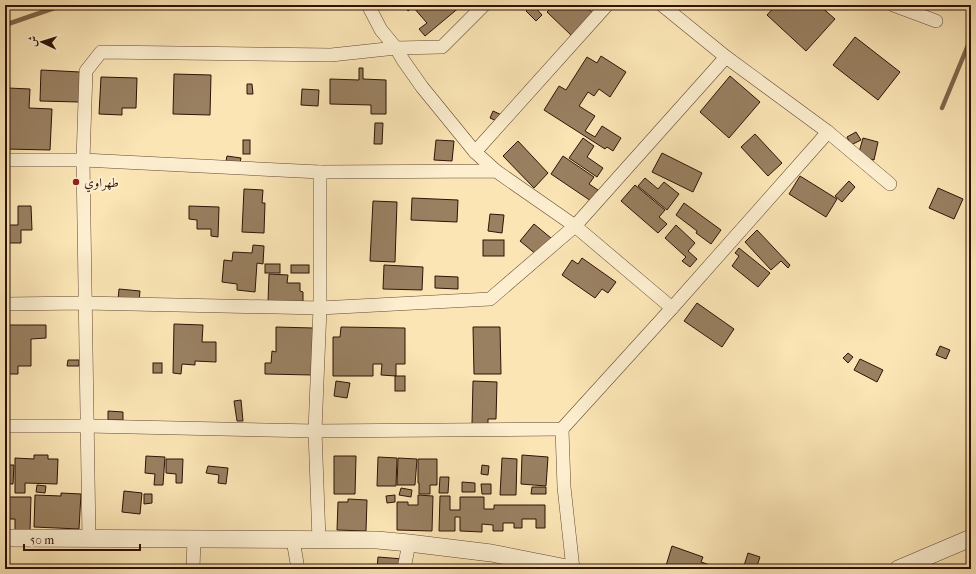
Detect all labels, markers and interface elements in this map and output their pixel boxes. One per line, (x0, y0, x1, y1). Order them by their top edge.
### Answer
north arrow (22, 22, 62, 62)
text: ش (26, 35, 39, 47)
place label: طهراوي (84, 175, 119, 193)
marker: طهراوي (71, 177, 81, 187)
scale bar (24, 526, 140, 552)
text: 50 m (30, 533, 54, 547)

